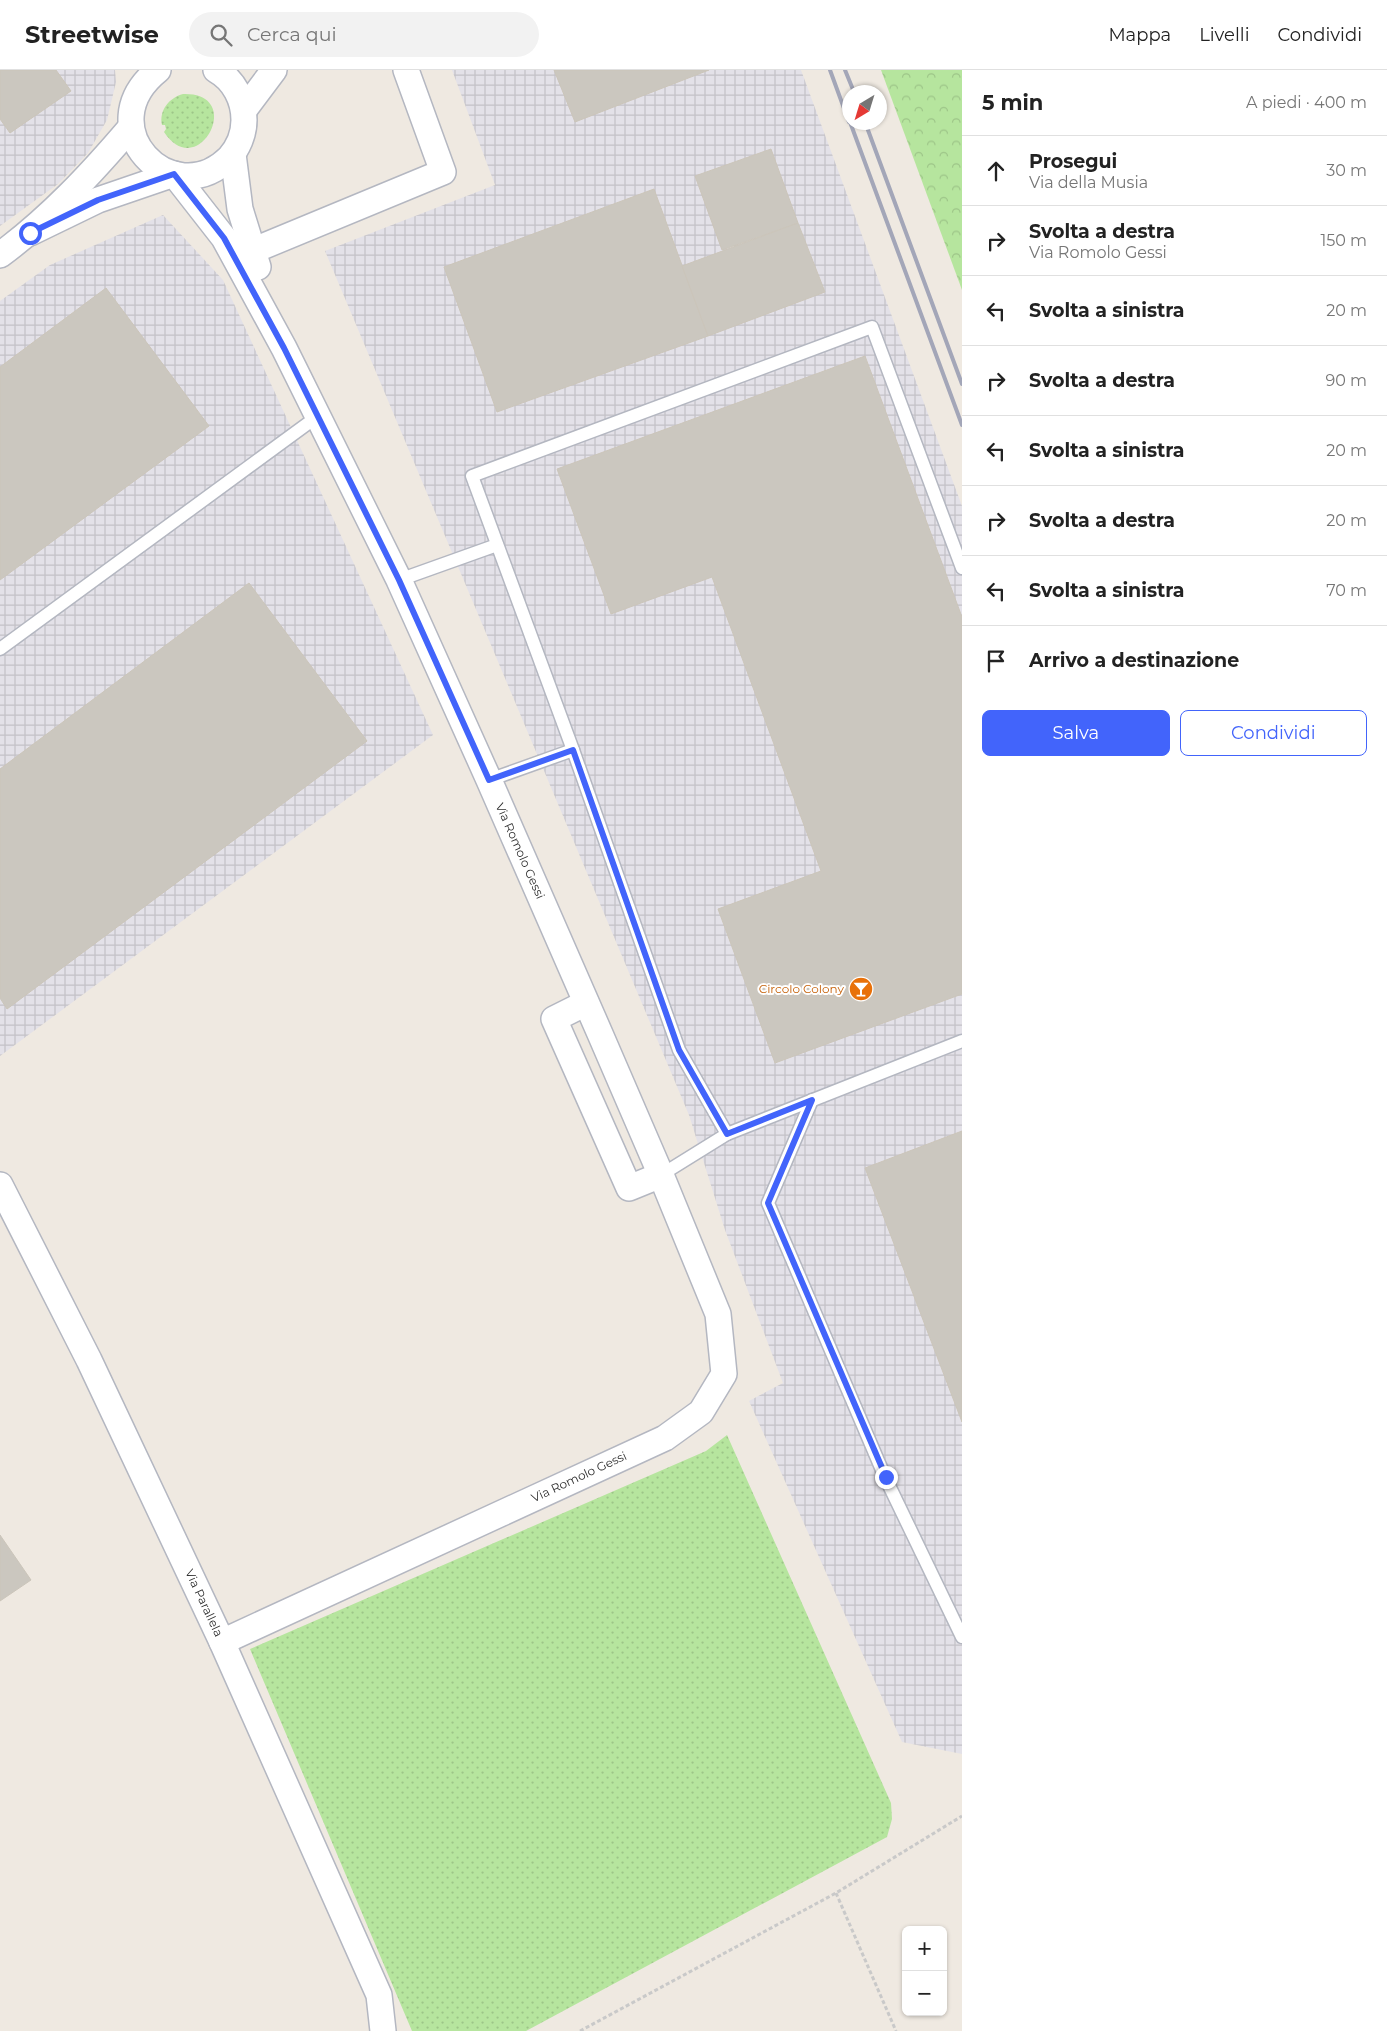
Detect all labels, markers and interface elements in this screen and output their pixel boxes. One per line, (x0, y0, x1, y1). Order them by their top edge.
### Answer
search box (189, 12, 539, 57)
text: Streetwise (25, 20, 159, 49)
icon: search (207, 21, 235, 49)
text: Cerca qui (247, 23, 337, 46)
text: Mappa (1108, 24, 1171, 46)
text: Livelli (1199, 24, 1250, 46)
text: Condividi (1278, 24, 1362, 46)
north arrow (842, 85, 887, 130)
text: 5 min (982, 90, 1043, 115)
text: A piedi · 400 m (1246, 93, 1367, 112)
text: Prosegui (1029, 150, 1117, 173)
icon: ahead (982, 157, 1010, 185)
text: 30 m (1326, 161, 1367, 180)
text: Via della Musia (1029, 173, 1148, 192)
text: Svolta a destra (1029, 220, 1175, 243)
route start (19, 222, 42, 245)
icon: right (982, 227, 1010, 255)
text: 150 m (1320, 231, 1367, 250)
text: Via Romolo Gessi (1029, 243, 1167, 262)
icon: left (982, 297, 1010, 325)
text: Svolta a sinistra (1029, 299, 1184, 322)
text: 20 m (1326, 301, 1367, 320)
icon: right (982, 367, 1010, 395)
text: Svolta a destra (1029, 369, 1175, 392)
text: 90 m (1325, 371, 1367, 390)
icon: left (982, 437, 1010, 465)
text: Svolta a sinistra (1029, 439, 1184, 462)
text: 20 m (1326, 441, 1367, 460)
icon: right (982, 507, 1010, 535)
text: Svolta a destra (1029, 509, 1175, 532)
text: 20 m (1326, 511, 1367, 530)
icon: left (982, 577, 1010, 605)
text: Svolta a sinistra (1029, 579, 1184, 602)
text: 70 m (1326, 581, 1367, 600)
icon: arrive (982, 647, 1010, 675)
text: Arrivo a destinazione (1029, 649, 1239, 672)
button: Salva (982, 710, 1170, 756)
button: Condividi (1180, 710, 1367, 756)
street label: Via Romolo Gessi (493, 800, 548, 901)
bar icon: Circolo Colony (848, 976, 874, 1002)
place label: Circolo Colony (759, 981, 844, 996)
street label: Via Romolo Gessi (529, 1448, 629, 1505)
route end (875, 1466, 898, 1489)
street label: Via Parallela (182, 1567, 227, 1639)
map controls (902, 1926, 947, 2016)
button: + (902, 1926, 947, 1971)
button: − (902, 1971, 947, 2016)

